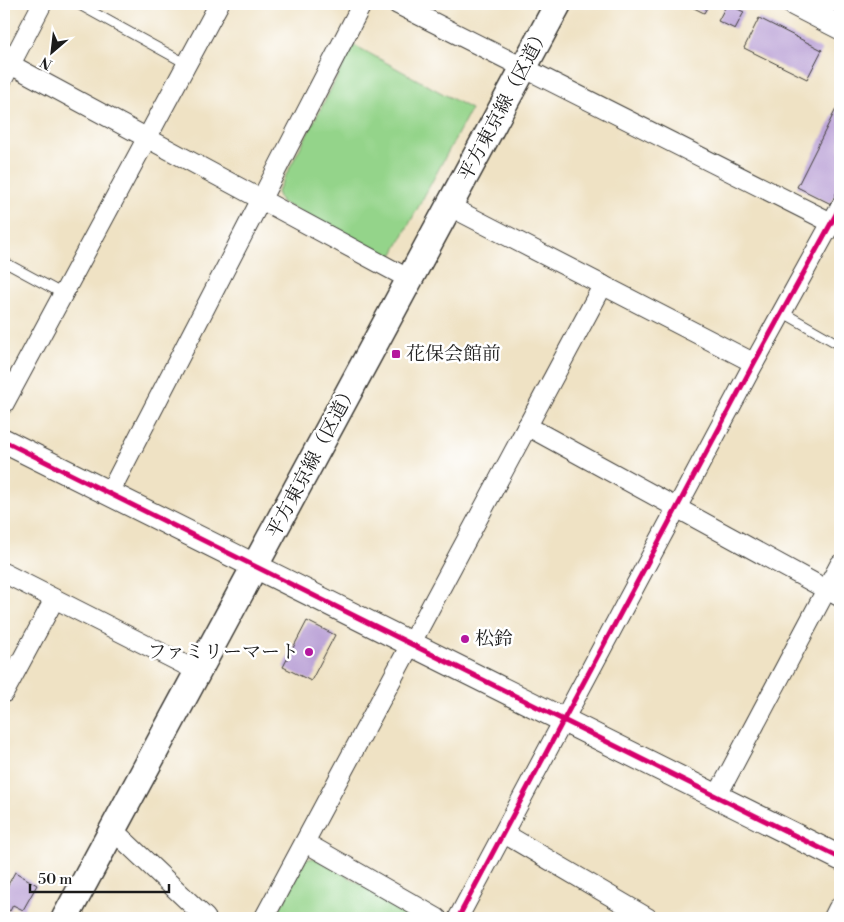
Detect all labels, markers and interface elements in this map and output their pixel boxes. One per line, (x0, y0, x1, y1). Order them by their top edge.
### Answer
street label: 平方東京線（区道） (453, 23, 555, 185)
north arrow (28, 28, 78, 78)
text: N (37, 52, 55, 73)
place label: 花保会館前 (406, 342, 501, 366)
marker: 花保会館前 (390, 348, 402, 360)
street label: 平方東京線（区道） (261, 380, 363, 542)
place label: 松鈴 (475, 627, 513, 651)
marker: 松鈴 (459, 633, 471, 645)
place label: ファミリーマート (147, 640, 299, 664)
marker: ファミリーマート (303, 646, 315, 658)
scale bar (30, 862, 169, 894)
text: 50 m (38, 870, 72, 889)

